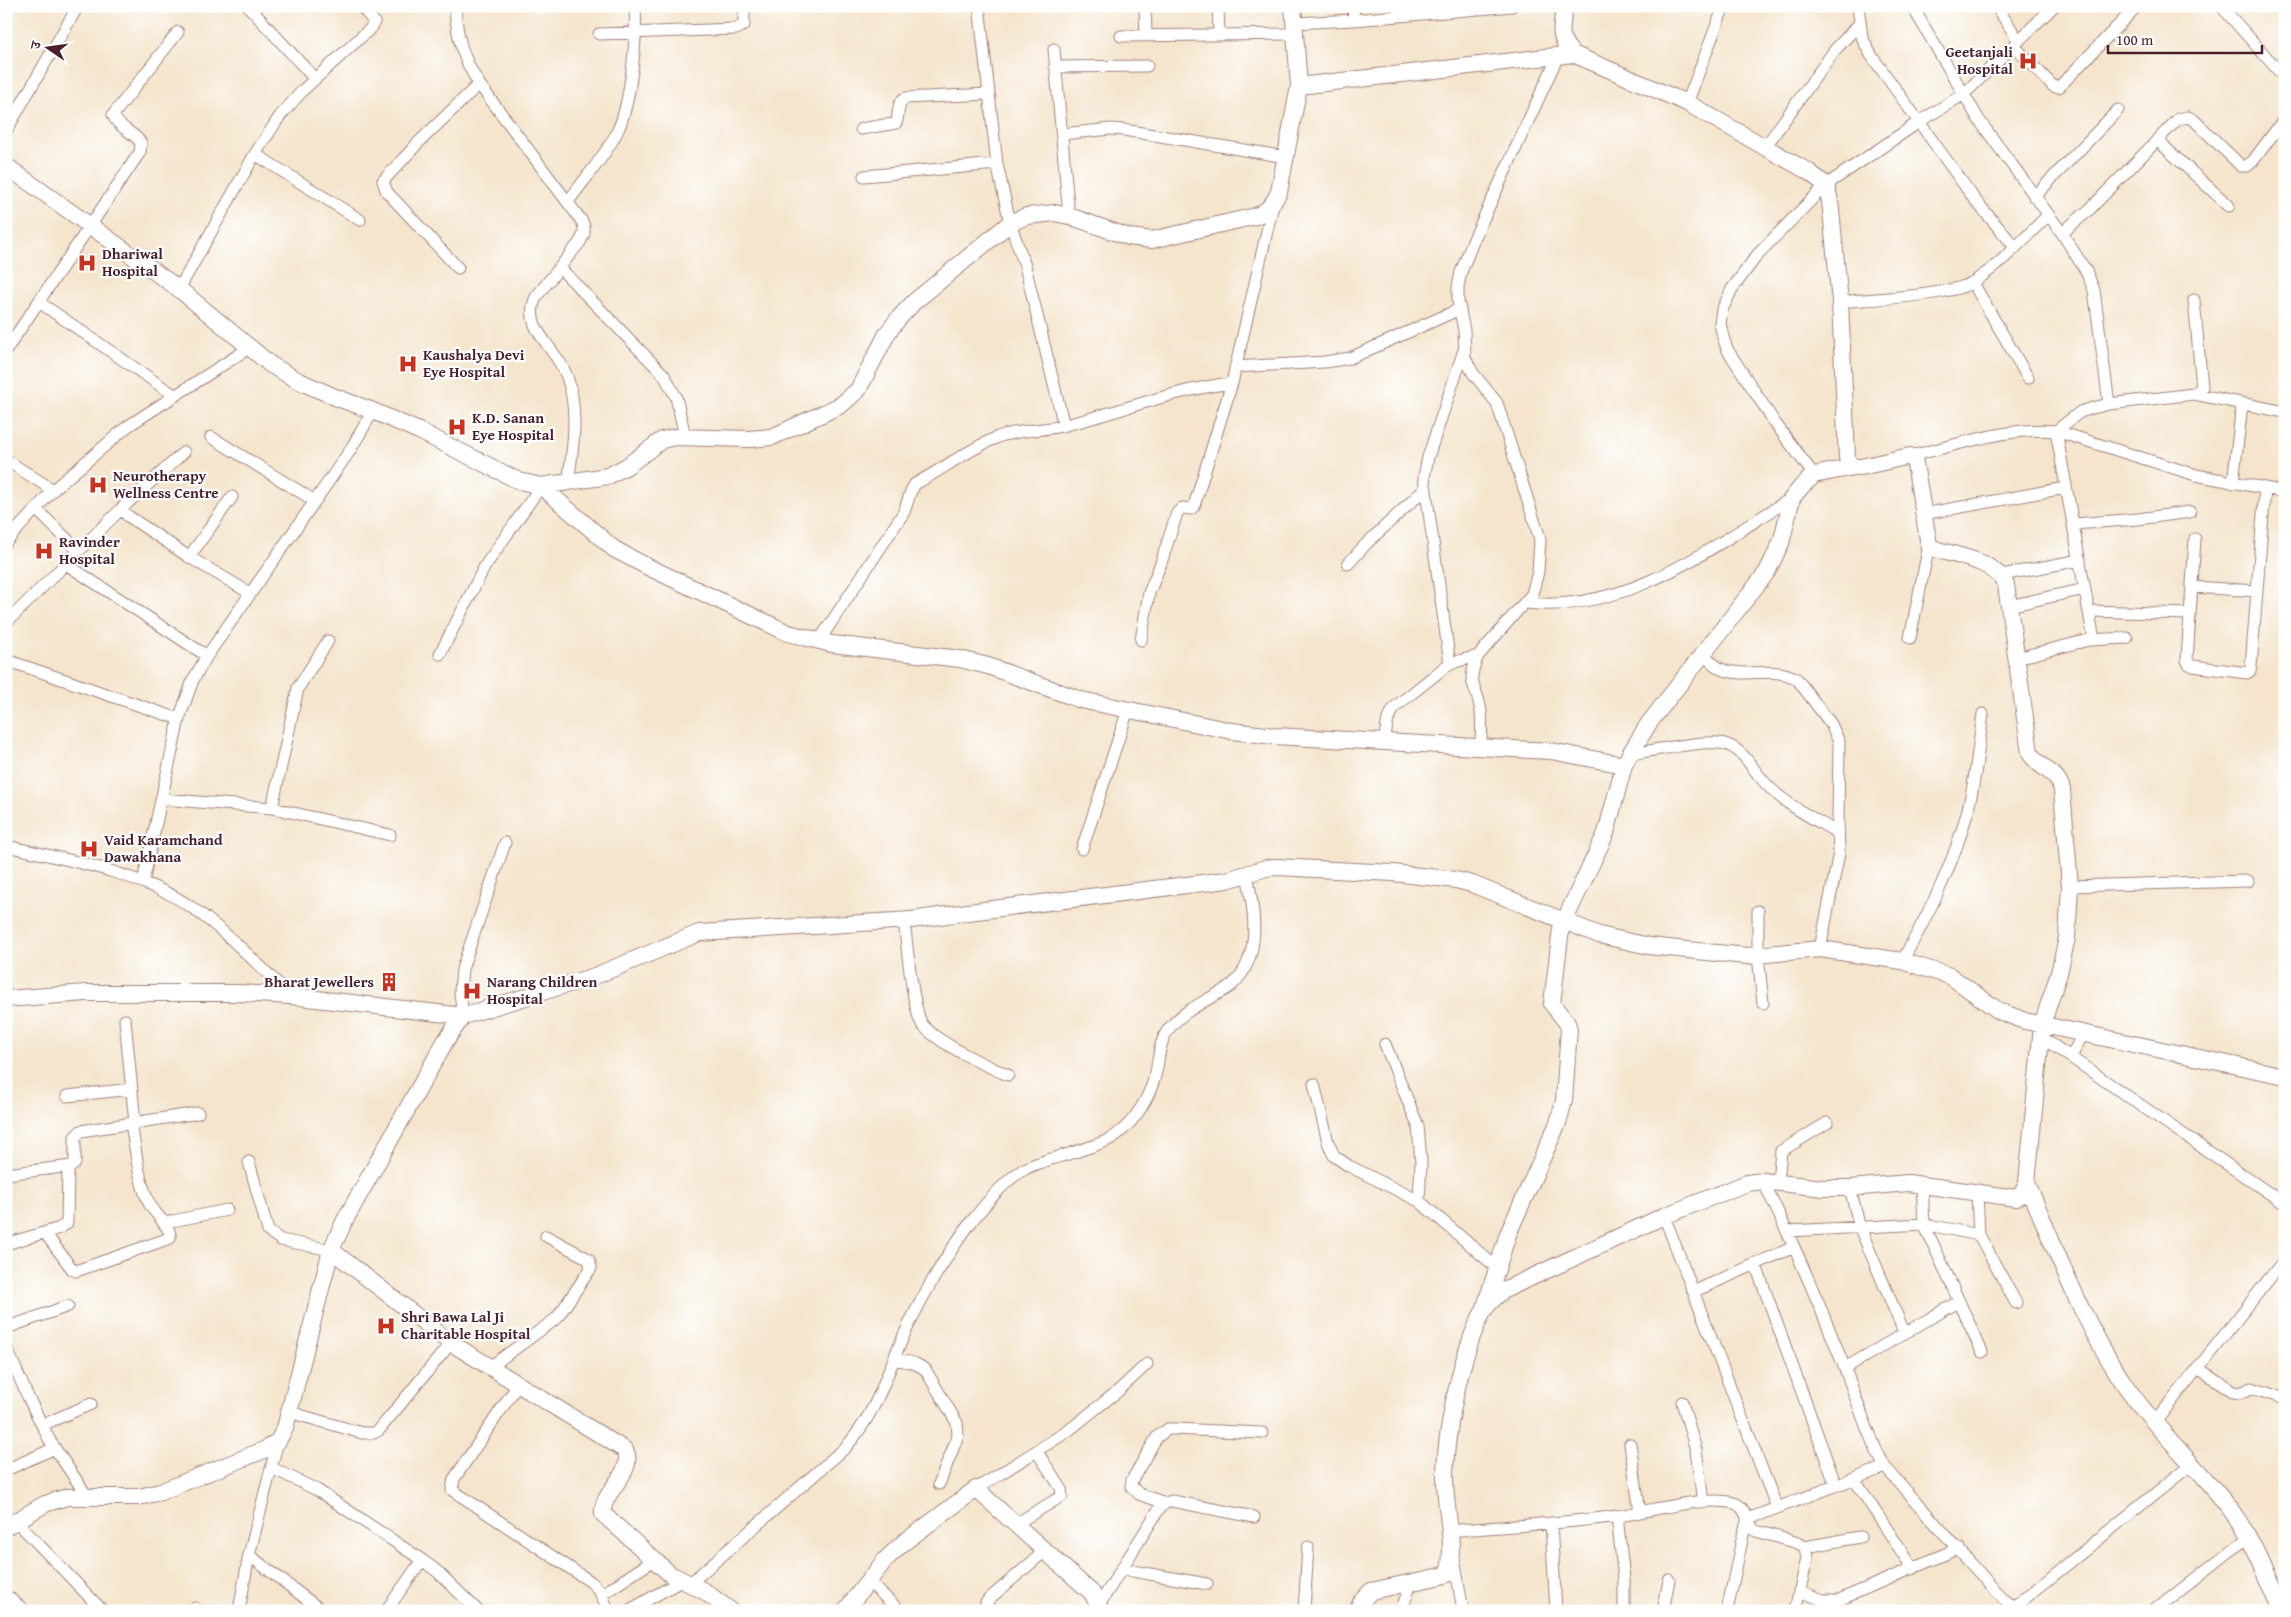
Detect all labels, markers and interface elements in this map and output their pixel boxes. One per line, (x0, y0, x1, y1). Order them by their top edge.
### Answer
north arrow (22, 22, 72, 72)
scale bar (2108, 22, 2262, 54)
text: 100 m (2116, 29, 2154, 50)
text: उ (25, 39, 46, 52)
place label: Geetanjali Hospital (1945, 41, 2013, 79)
hospital icon: Geetanjali Hospital (2017, 50, 2039, 72)
place label: Dhariwal Hospital (102, 243, 163, 281)
hospital icon: Dhariwal Hospital (76, 252, 98, 274)
place label: Kaushalya Devi Eye Hospital (423, 344, 525, 382)
hospital icon: Kaushalya Devi Eye Hospital (397, 353, 419, 375)
place label: K.D. Sanan Eye Hospital (472, 407, 554, 445)
hospital icon: K.D. Sanan Eye Hospital (446, 416, 468, 438)
place label: Neurotherapy Wellness Centre (113, 465, 219, 503)
hospital icon: Neurotherapy Wellness Centre (87, 474, 109, 496)
place label: Ravinder Hospital (59, 531, 120, 569)
hospital icon: Ravinder Hospital (33, 540, 55, 562)
place label: Vaid Karamchand Dawakhana (104, 829, 223, 867)
hospital icon: Vaid Karamchand Dawakhana (78, 838, 100, 860)
place label: Bharat Jewellers (264, 971, 374, 992)
building icon: Bharat Jewellers (378, 971, 400, 993)
place label: Narang Children Hospital (487, 971, 598, 1009)
hospital icon: Narang Children Hospital (461, 980, 483, 1002)
place label: Shri Bawa Lal Ji Charitable Hospital (401, 1306, 531, 1344)
hospital icon: Shri Bawa Lal Ji Charitable Hospital (375, 1315, 397, 1337)

